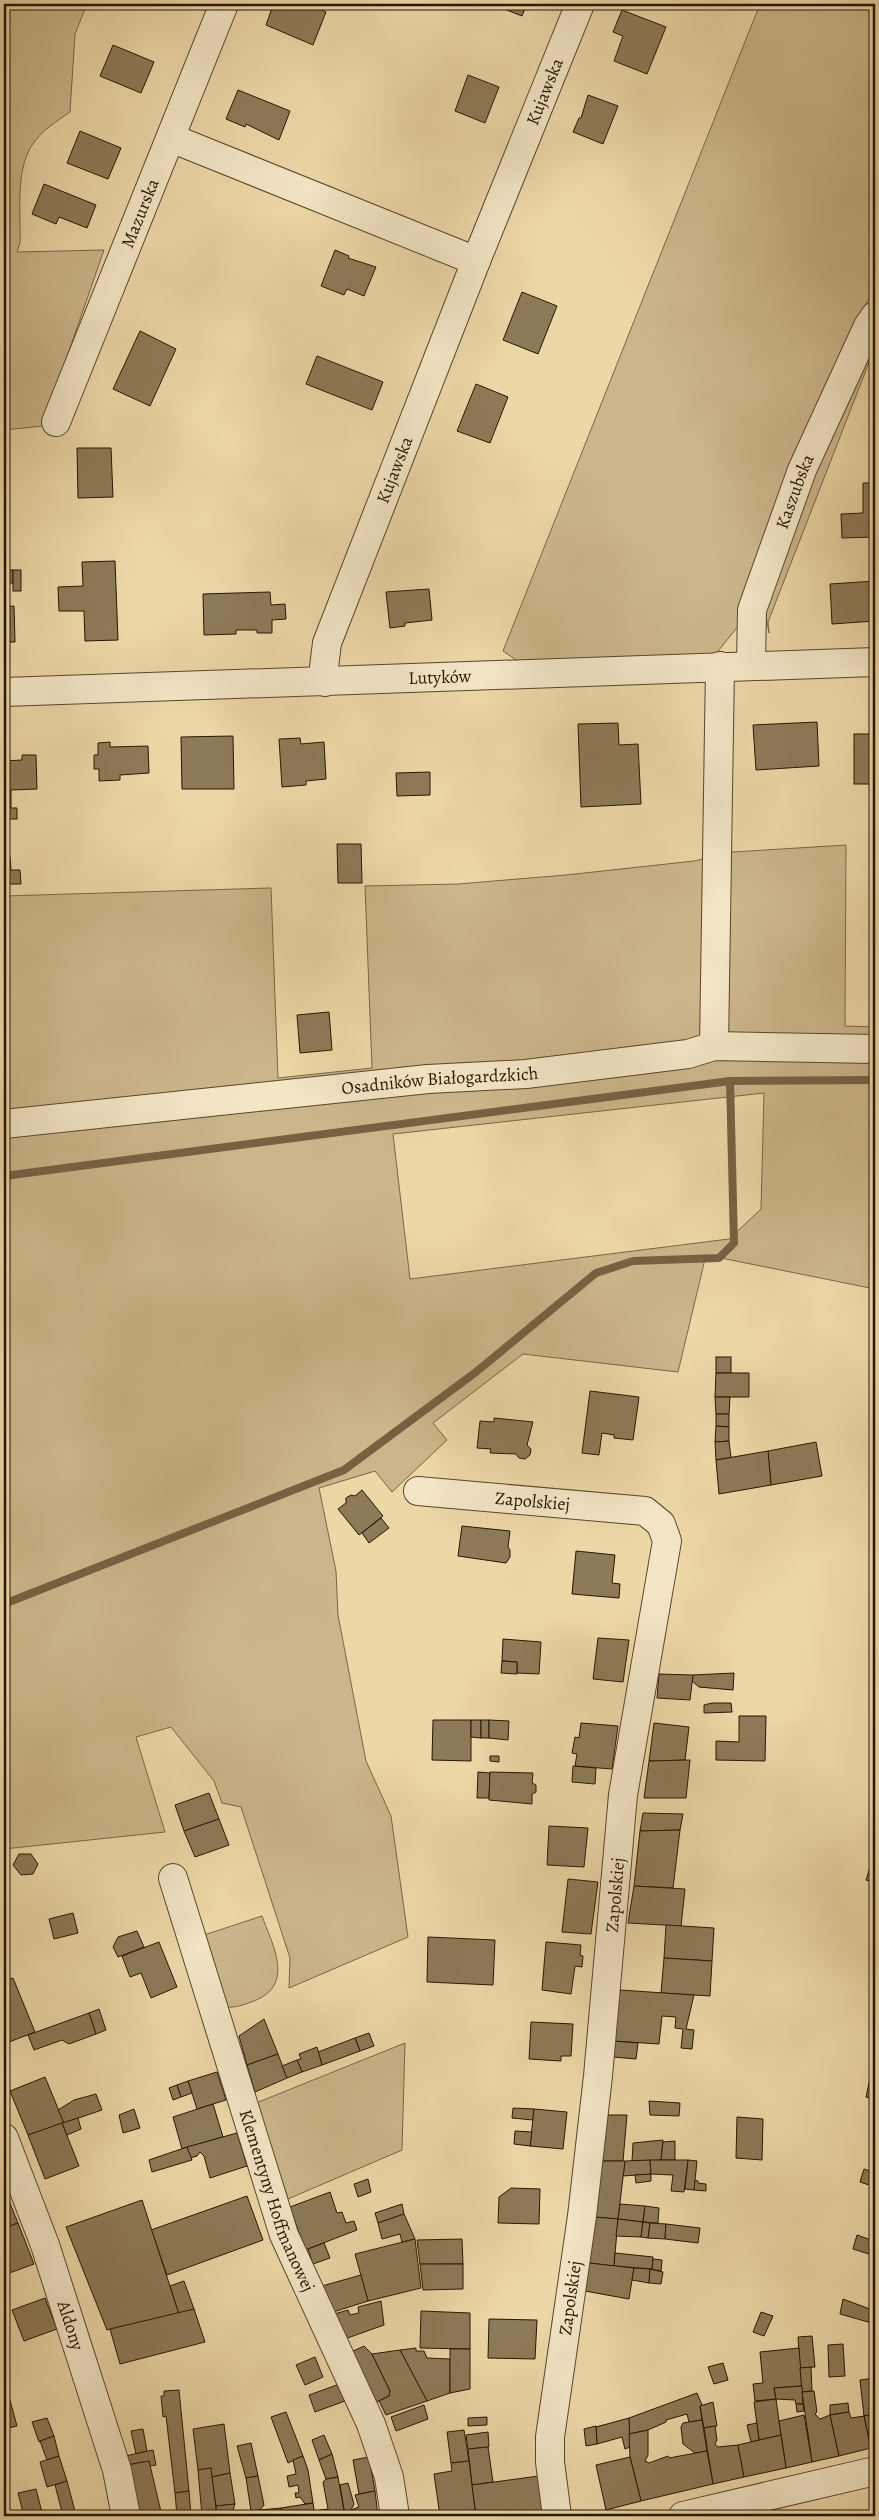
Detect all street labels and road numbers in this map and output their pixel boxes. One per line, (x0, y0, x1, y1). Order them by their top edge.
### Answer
street label: Kujawska (520, 54, 569, 129)
street label: Mazurska (115, 174, 165, 251)
street label: Kujawska (371, 432, 419, 507)
street label: Kaszubska (770, 450, 820, 532)
street label: Lutyków (408, 664, 472, 690)
street label: Osadników Białogardzkich (340, 1061, 540, 1100)
street label: Zapolskiej (494, 1486, 571, 1516)
street label: Zapolskiej (600, 1856, 630, 1934)
street label: Klementyny Hoffmanowej (234, 2106, 321, 2296)
street label: Zapolskiej (553, 2259, 587, 2337)
street label: Aldony (51, 2297, 90, 2354)

